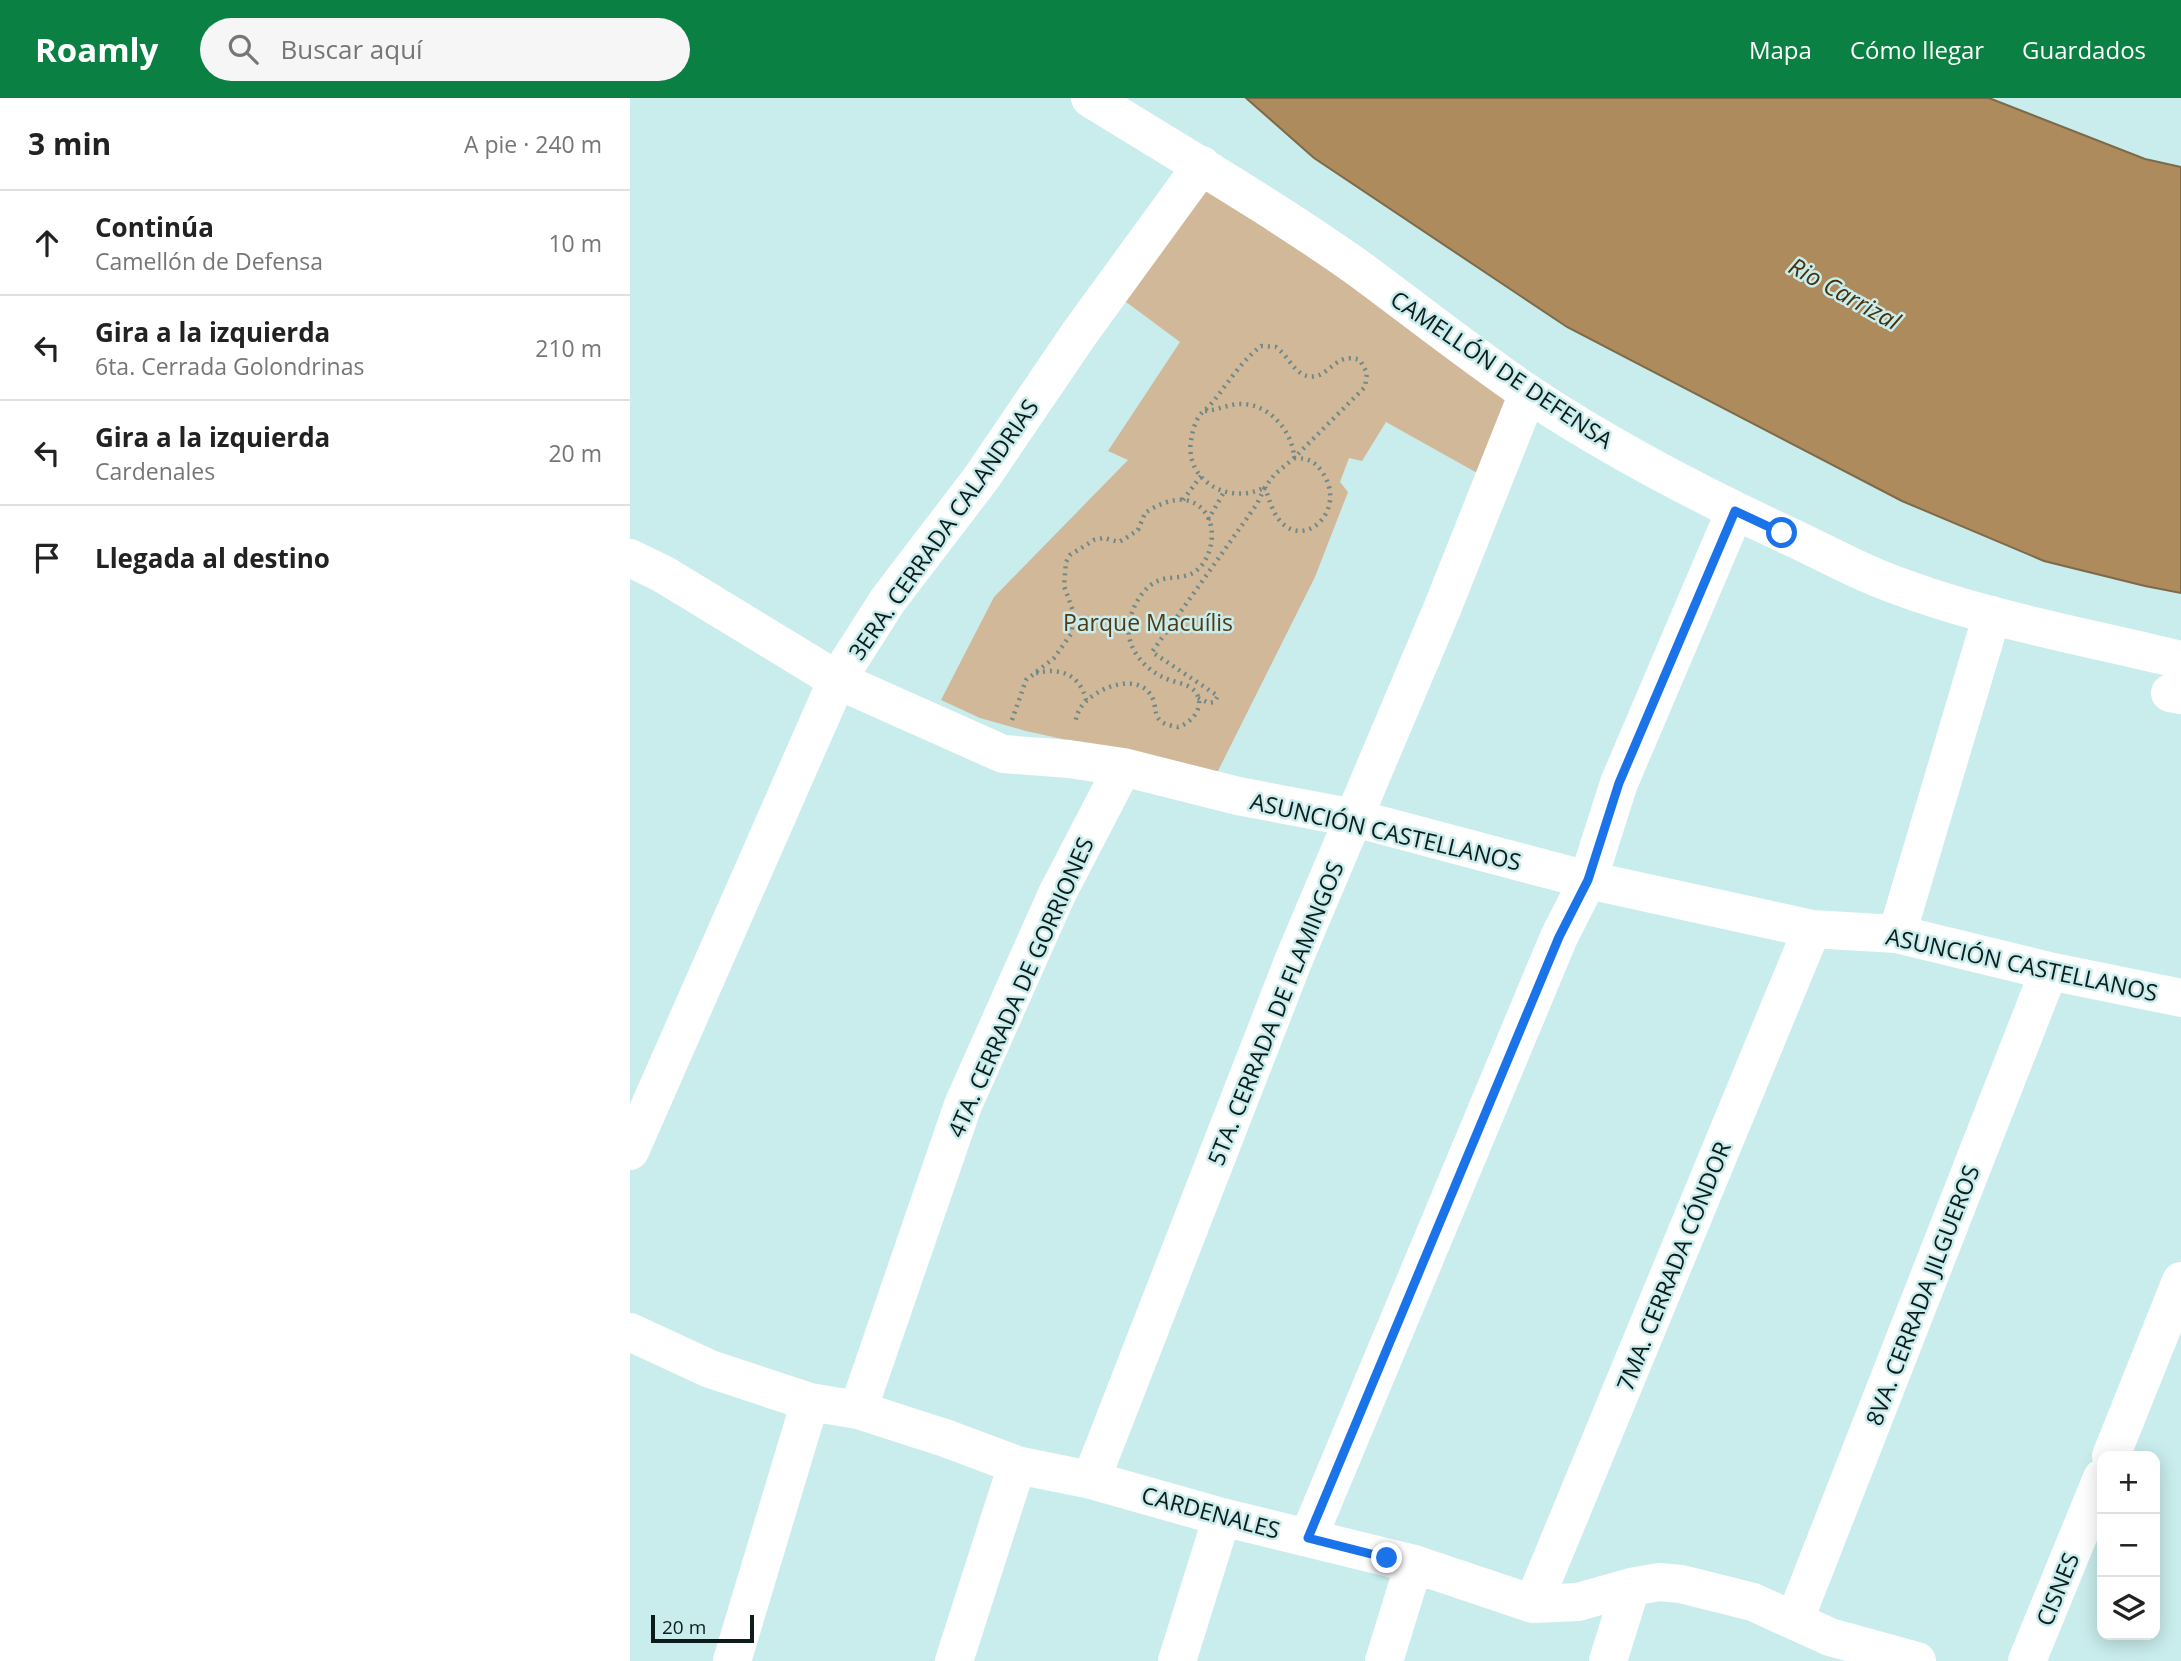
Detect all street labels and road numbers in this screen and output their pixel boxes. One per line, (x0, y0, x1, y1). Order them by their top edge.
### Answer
street label: CAMELLÓN DE DEFENSA (1385, 283, 1620, 456)
street label: 3ERA. CERRADA CALANDRIAS (841, 392, 1045, 666)
street label: ASUNCIÓN CASTELLANOS (1248, 784, 1524, 878)
street label: 4TA. CERRADA DE GORRIONES (939, 832, 1101, 1142)
street label: 5TA. CERRADA DE FLAMINGOS (1199, 856, 1351, 1170)
street label: ASUNCIÓN CASTELLANOS (1883, 920, 2161, 1008)
street label: 7MA. CERRADA CÓNDOR (1608, 1137, 1738, 1395)
street label: 8VA. CERRADA JILGUEROS (1858, 1160, 1986, 1430)
street label: CARDENALES (1138, 1478, 1284, 1546)
street label: CISNES (2028, 1548, 2086, 1630)

